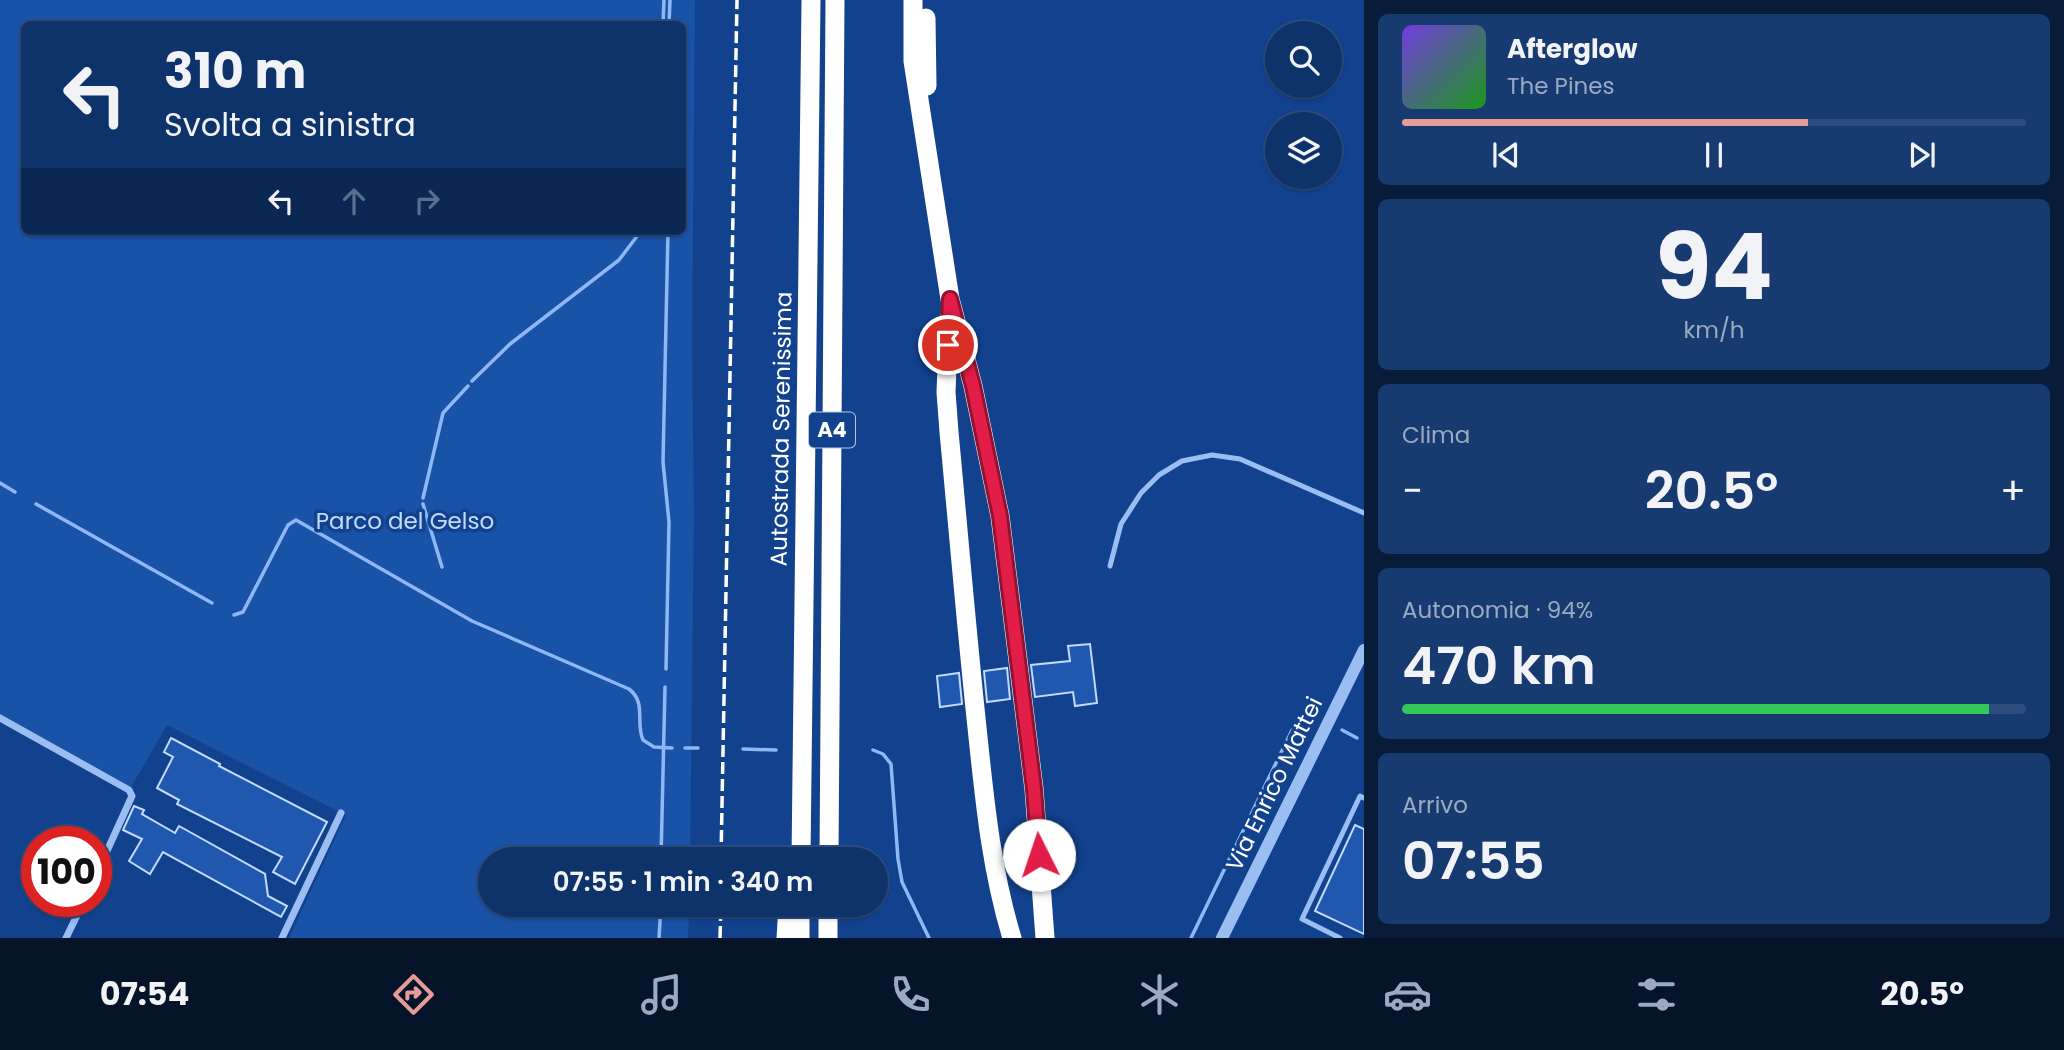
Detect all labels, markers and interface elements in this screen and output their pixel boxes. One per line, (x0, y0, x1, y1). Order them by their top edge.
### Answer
map controls (1265, 21, 1342, 189)
button: search (1265, 21, 1342, 98)
text: Afterglow (1507, 31, 1638, 67)
text: 310 m (164, 37, 306, 105)
icon: left (49, 49, 140, 140)
text: The Pines (1507, 70, 1615, 102)
text: Svolta a sinistra (164, 102, 416, 147)
button: layers (1265, 112, 1342, 189)
icon: previous (1487, 136, 1525, 174)
icon: pause (1695, 136, 1733, 174)
icon: next (1903, 136, 1941, 174)
icon: left (262, 182, 300, 220)
icon: ahead (335, 182, 373, 220)
icon: right (408, 182, 446, 220)
text: 94 (1655, 203, 1773, 331)
street label: Autostrada Serenissima (763, 291, 799, 567)
text: km/h (1683, 314, 1745, 346)
pin (918, 315, 978, 375)
icon: arrive (929, 326, 967, 364)
road number: A4 (809, 412, 855, 448)
text: Clima (1402, 419, 1470, 451)
text: 20.5° (1645, 454, 1778, 527)
text: − (1402, 464, 1423, 517)
text: + (2000, 464, 2026, 517)
park label: Parco del Gelso (316, 505, 494, 537)
text: Autonomia · 94% (1402, 594, 1593, 626)
text: 470 km (1402, 629, 1596, 702)
street label: Via Enrico Mattei (1218, 691, 1330, 877)
text: Arrivo (1402, 789, 1468, 821)
position arrow (1002, 818, 1076, 892)
text: 07:55 (1402, 824, 1545, 897)
speed limit sign: 100 (21, 826, 112, 917)
text: 07:55 · 1 min · 340 m (553, 864, 813, 900)
icon: directions (389, 970, 438, 1019)
icon: music (637, 970, 686, 1019)
icon: phone (886, 970, 935, 1019)
icon: climate (1135, 970, 1184, 1019)
icon: car (1383, 970, 1432, 1019)
icon: filters (1632, 970, 1681, 1019)
text: 07:54 (100, 971, 189, 1016)
text: 20.5° (1880, 971, 1964, 1016)

